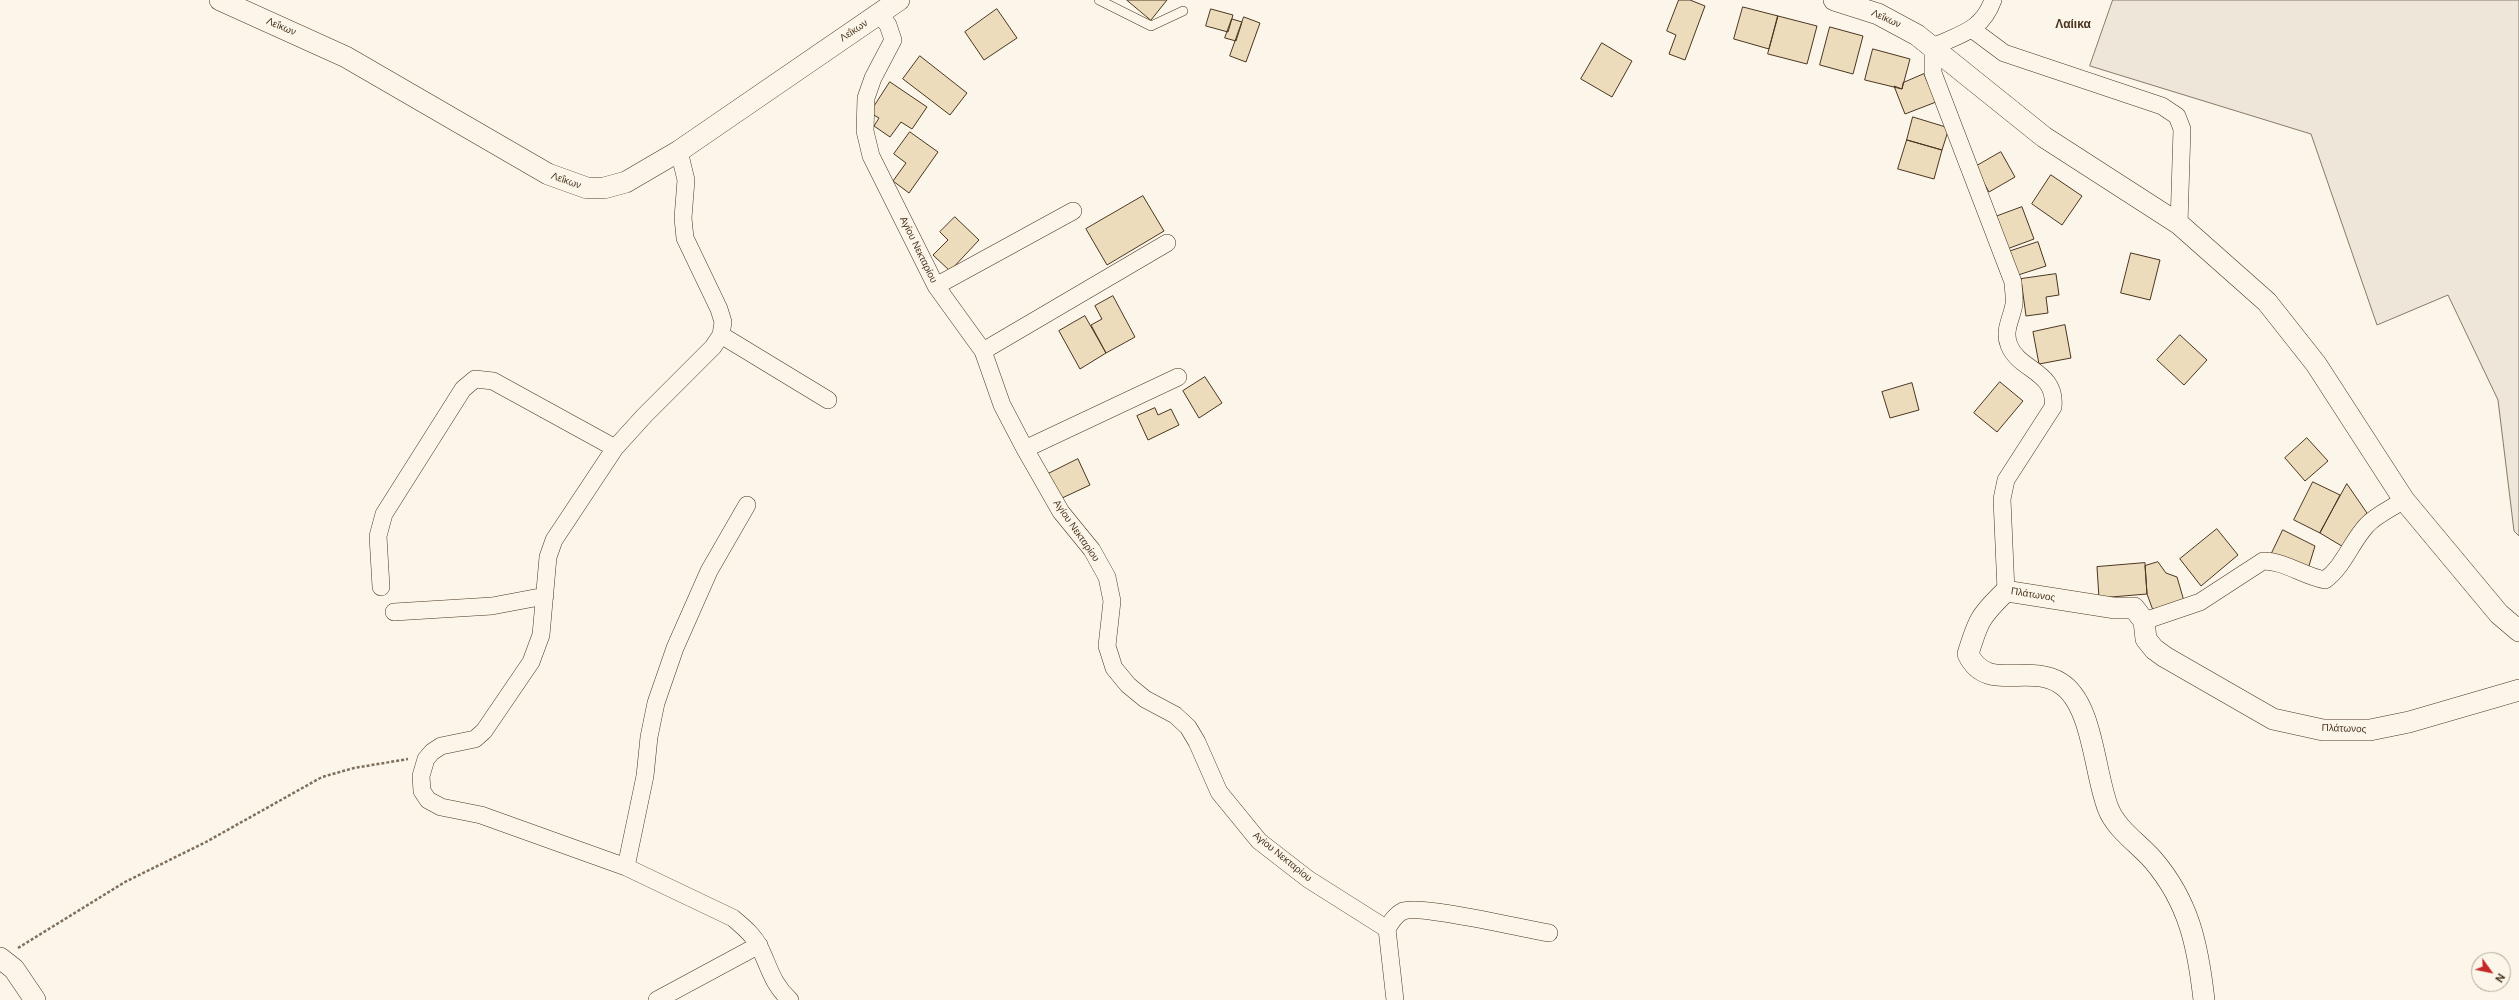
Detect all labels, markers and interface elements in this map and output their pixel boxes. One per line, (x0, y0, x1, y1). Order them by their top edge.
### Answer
street label: Λεΐκων (1869, 7, 1903, 31)
street label: Λεΐκων (264, 15, 298, 39)
street label: Λεΐκων (838, 17, 870, 45)
district label: Λαίικα (2055, 18, 2091, 32)
street label: Λεΐκων (549, 170, 583, 192)
street label: Αγίου Νεκταρίου (897, 215, 939, 285)
street label: Αγίου Νεκταρίου (1050, 498, 1102, 564)
street label: Πλάτωνος (2010, 586, 2056, 604)
street label: Πλάτωνος (2321, 722, 2367, 736)
street label: Αγίου Νεκταρίου (1250, 829, 1314, 885)
north arrow (2471, 952, 2511, 992)
text: N (2492, 971, 2508, 985)

